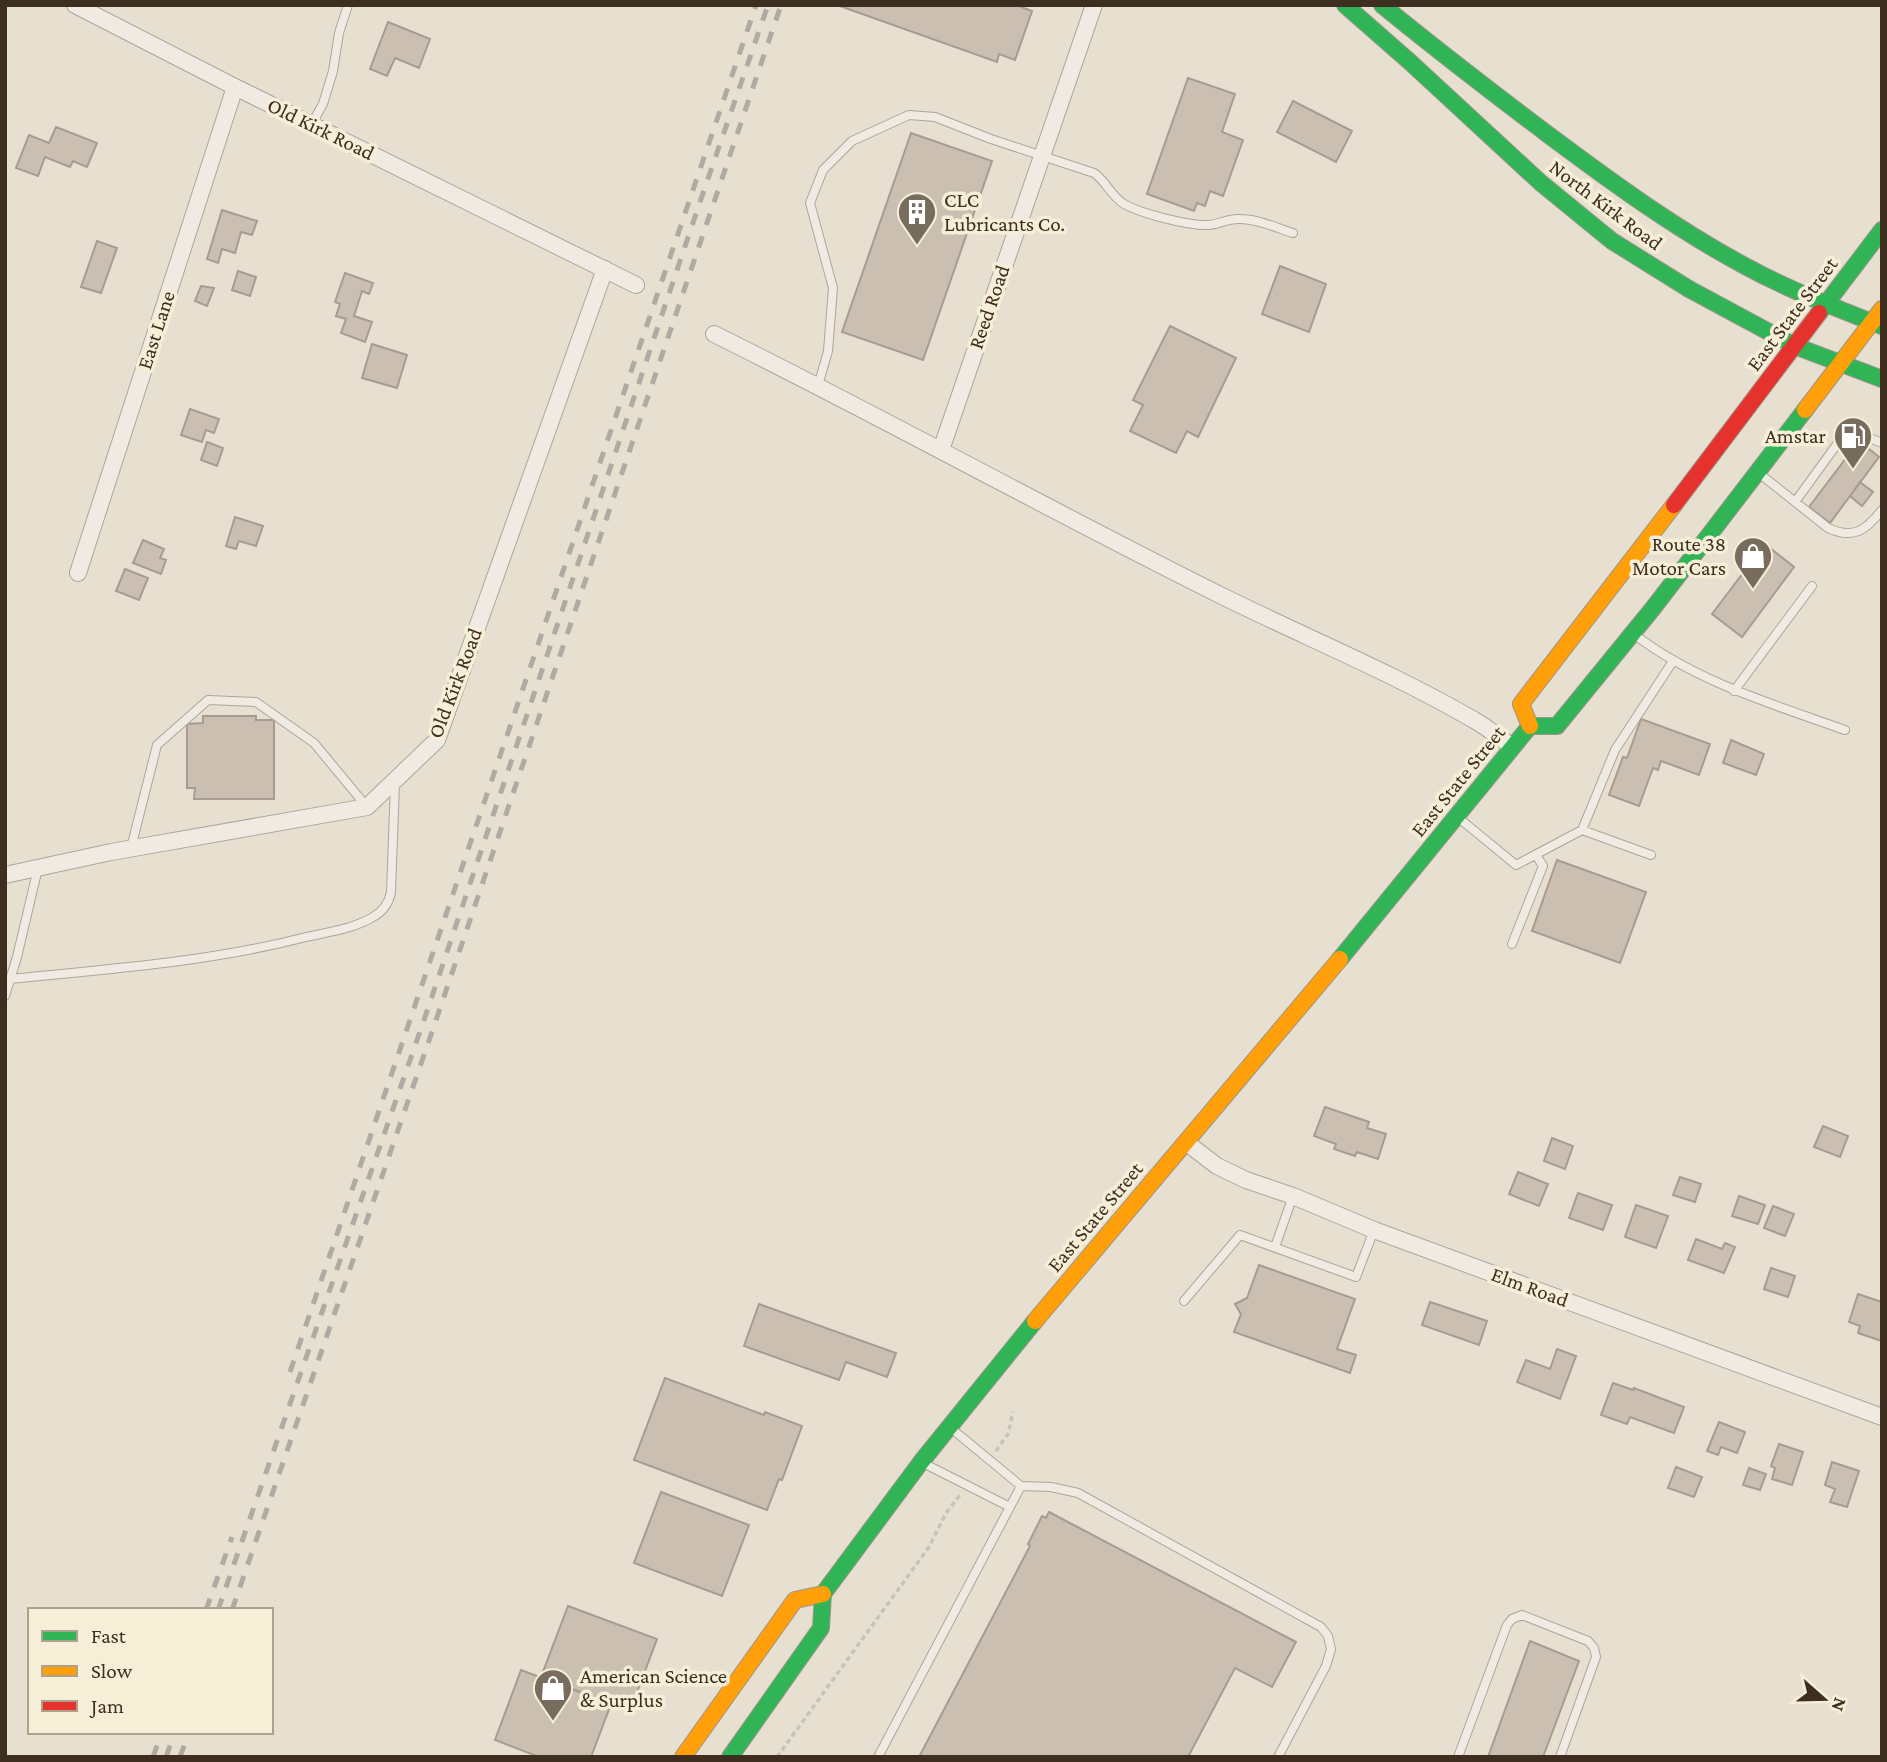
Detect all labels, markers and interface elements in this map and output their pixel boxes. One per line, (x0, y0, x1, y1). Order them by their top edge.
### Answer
street label: Old Kirk Road (264, 93, 378, 165)
street label: North Kirk Road (1545, 155, 1667, 255)
place label: CLC Lubricants Co. (944, 188, 1065, 236)
building icon: CLC Lubricants Co. (896, 191, 938, 246)
street label: East State Street (1742, 252, 1843, 375)
street label: Reed Road (963, 262, 1015, 352)
street label: East Lane (132, 288, 180, 372)
fuel station icon: Amstar (1832, 415, 1874, 470)
place label: Amstar (1765, 424, 1827, 448)
place label: Route 38 Motor Cars (1632, 532, 1726, 580)
shop icon: Route 38 Motor Cars (1732, 535, 1774, 590)
street label: Old Kirk Road (423, 625, 487, 741)
street label: East State Street (1406, 720, 1511, 841)
street label: East State Street (1042, 1156, 1149, 1277)
street label: Elm Road (1488, 1262, 1572, 1312)
legend (28, 1608, 273, 1734)
text: Fast (91, 1624, 127, 1648)
text: Slow (91, 1659, 133, 1683)
place label: American Science & Surplus (580, 1664, 727, 1712)
north arrow (1789, 1664, 1859, 1734)
shop icon: American Science & Surplus (532, 1667, 574, 1722)
text: Jam (89, 1694, 124, 1718)
text: N (1827, 1695, 1852, 1714)

